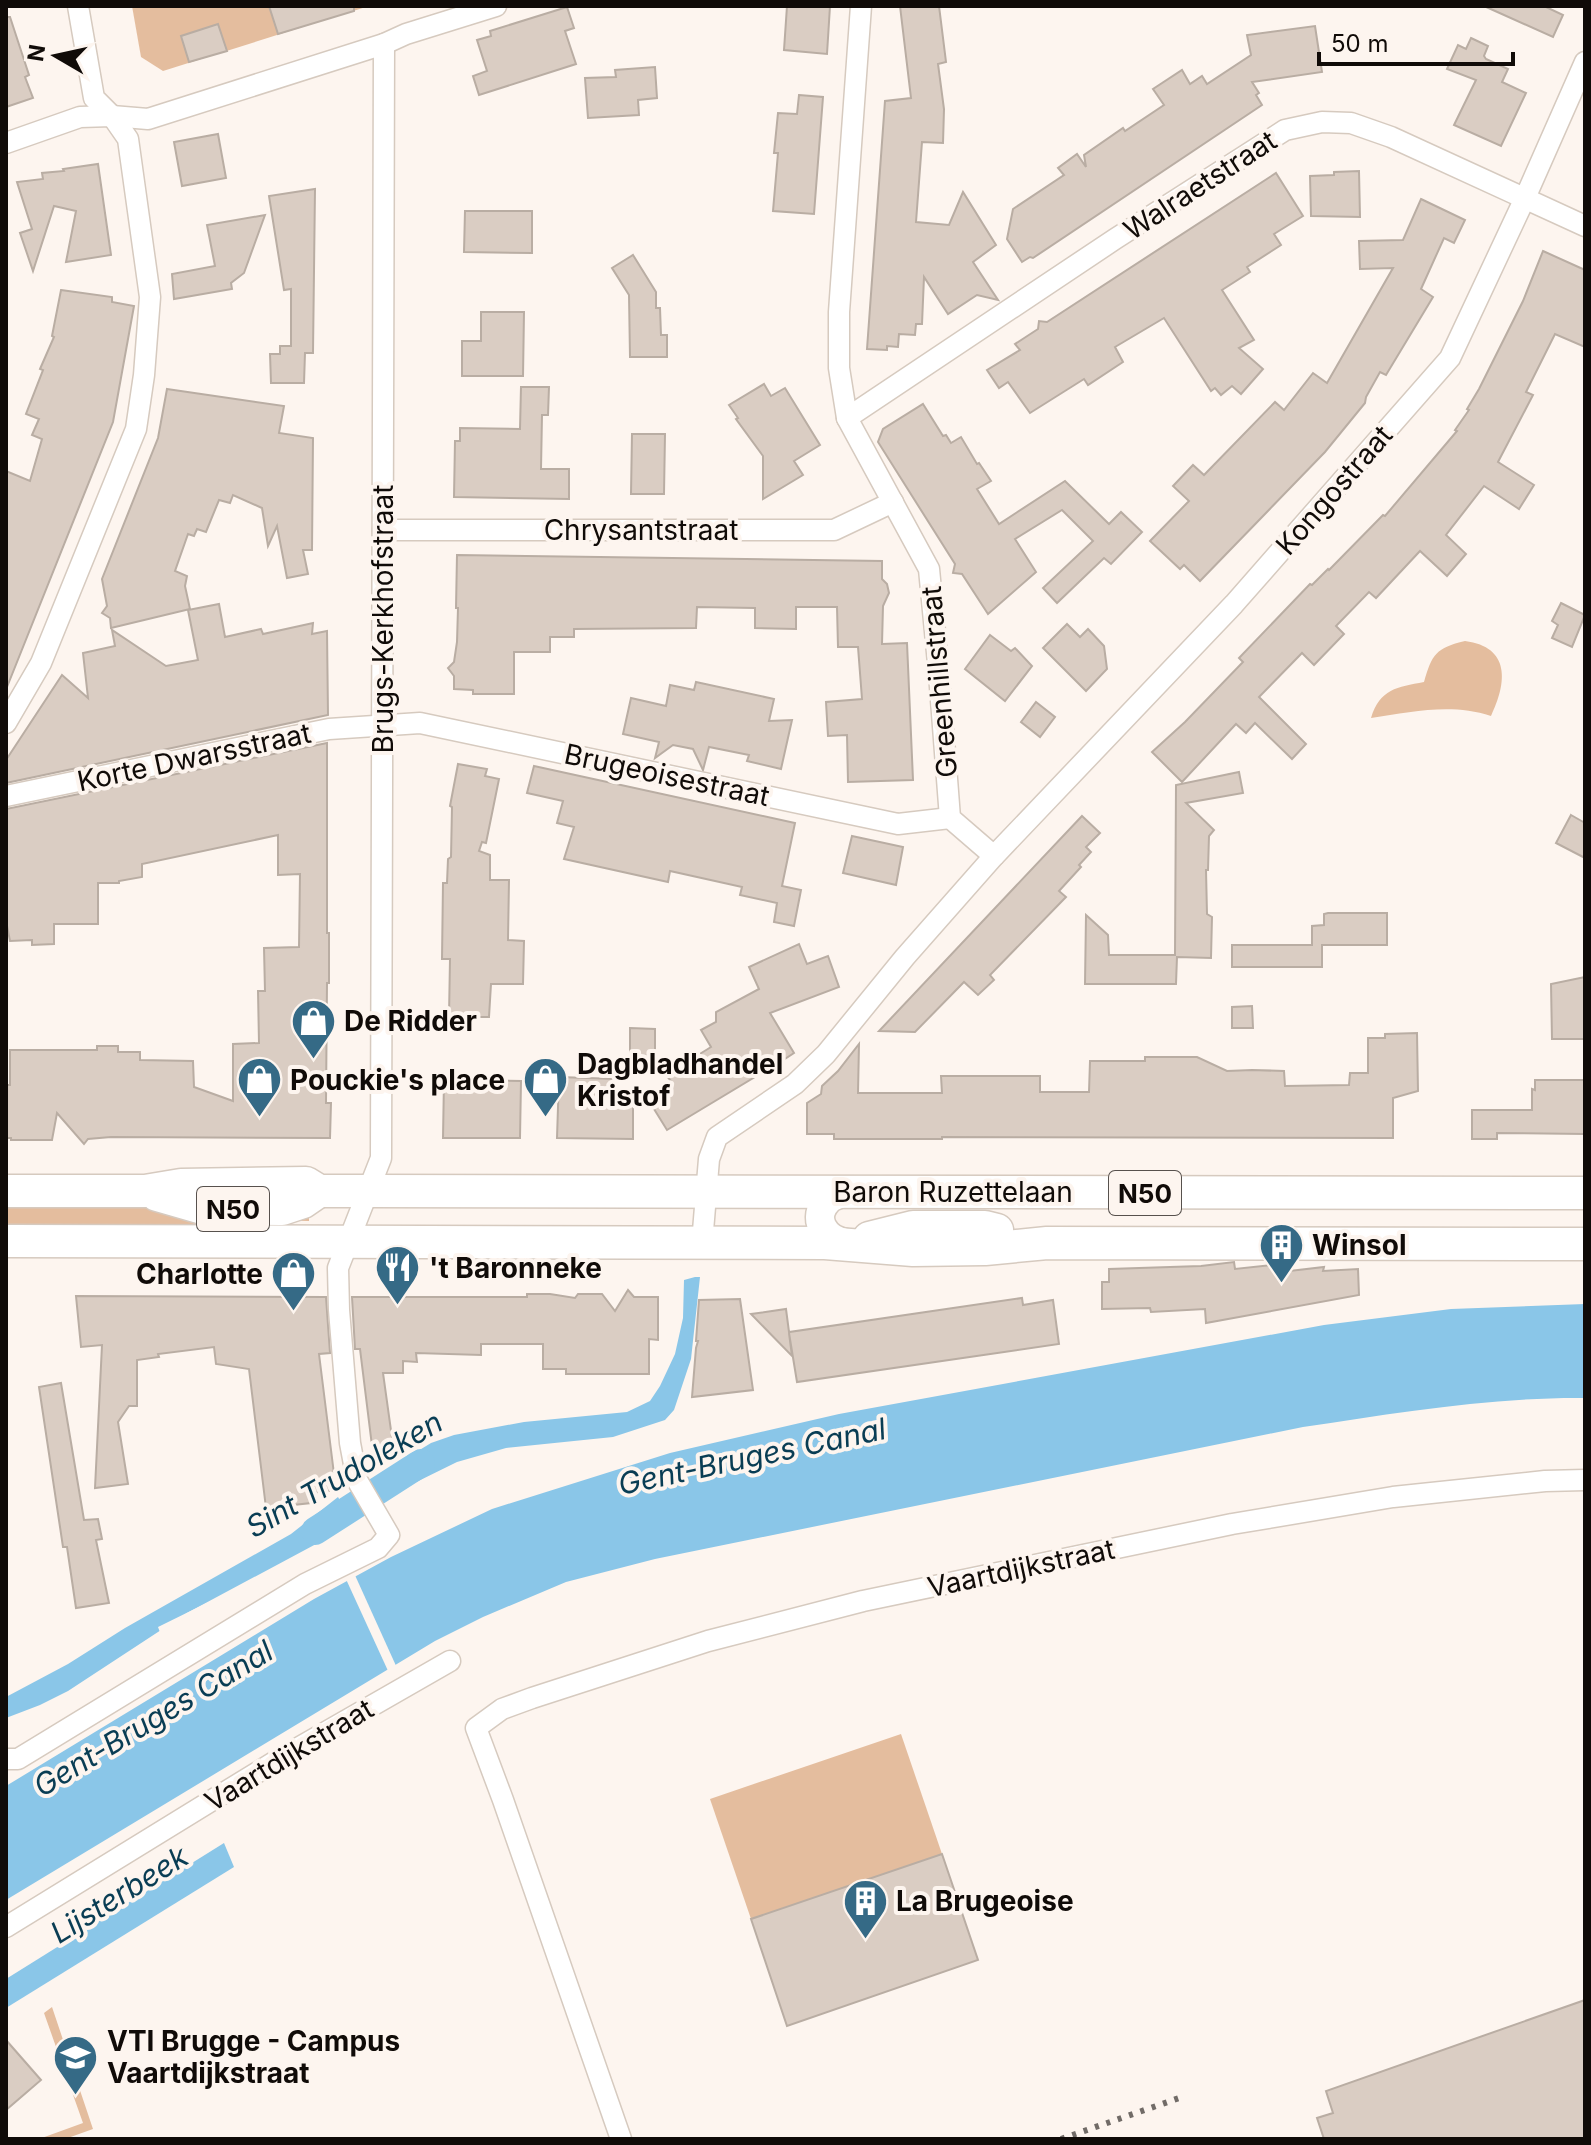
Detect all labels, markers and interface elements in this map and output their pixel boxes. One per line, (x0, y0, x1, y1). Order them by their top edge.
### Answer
north arrow (16, 16, 96, 96)
scale bar (1319, 16, 1513, 66)
text: 50 m (1331, 29, 1389, 58)
text: N (22, 43, 50, 63)
street label: Walraetstraat (1117, 123, 1283, 247)
street label: Kongostraat (1269, 418, 1399, 562)
street label: Brugs-Kerkhofstraat (366, 485, 400, 753)
street label: Chrysantstraat (544, 513, 738, 547)
street label: Greenhillstraat (914, 585, 964, 779)
street label: Korte Dwarsstraat (74, 716, 314, 798)
street label: Brugeoisestraat (561, 737, 773, 813)
shop icon: De Ridder (289, 997, 337, 1060)
place label: De Ridder (344, 1004, 477, 1038)
place label: Dagbladhandel Kristof (577, 1047, 783, 1113)
shop icon: Pouckie's place (235, 1056, 283, 1119)
shop icon: Dagbladhandel Kristof (522, 1056, 570, 1119)
place label: Pouckie's place (290, 1063, 505, 1097)
road number: N50 (1109, 1171, 1181, 1215)
street label: Baron Ruzettelaan (833, 1175, 1073, 1209)
road number: N50 (197, 1187, 269, 1231)
building icon: Winsol (1257, 1221, 1305, 1284)
place label: Winsol (1312, 1228, 1407, 1262)
restaurant icon: 't Baronneke (374, 1244, 422, 1307)
shop icon: Charlotte (270, 1250, 318, 1313)
place label: 't Baronneke (429, 1251, 602, 1285)
place label: Charlotte (136, 1257, 263, 1291)
water label: Sint Trudoleken (239, 1403, 449, 1545)
water label: Gent-Bruges Canal (615, 1410, 890, 1502)
street label: Vaartdijkstraat (924, 1532, 1118, 1604)
water label: Gent-Bruges Canal (27, 1632, 280, 1804)
street label: Vaartdijkstraat (199, 1691, 379, 1819)
water label: Lijsterbeek (44, 1837, 195, 1950)
building icon: La Brugeoise (841, 1877, 889, 1940)
place label: La Brugeoise (896, 1884, 1074, 1918)
place label: VTI Brugge - Campus Vaartdijkstraat (107, 2024, 400, 2090)
school or university icon: VTI Brugge - Campus Vaartdijkstraat (52, 2033, 100, 2096)

